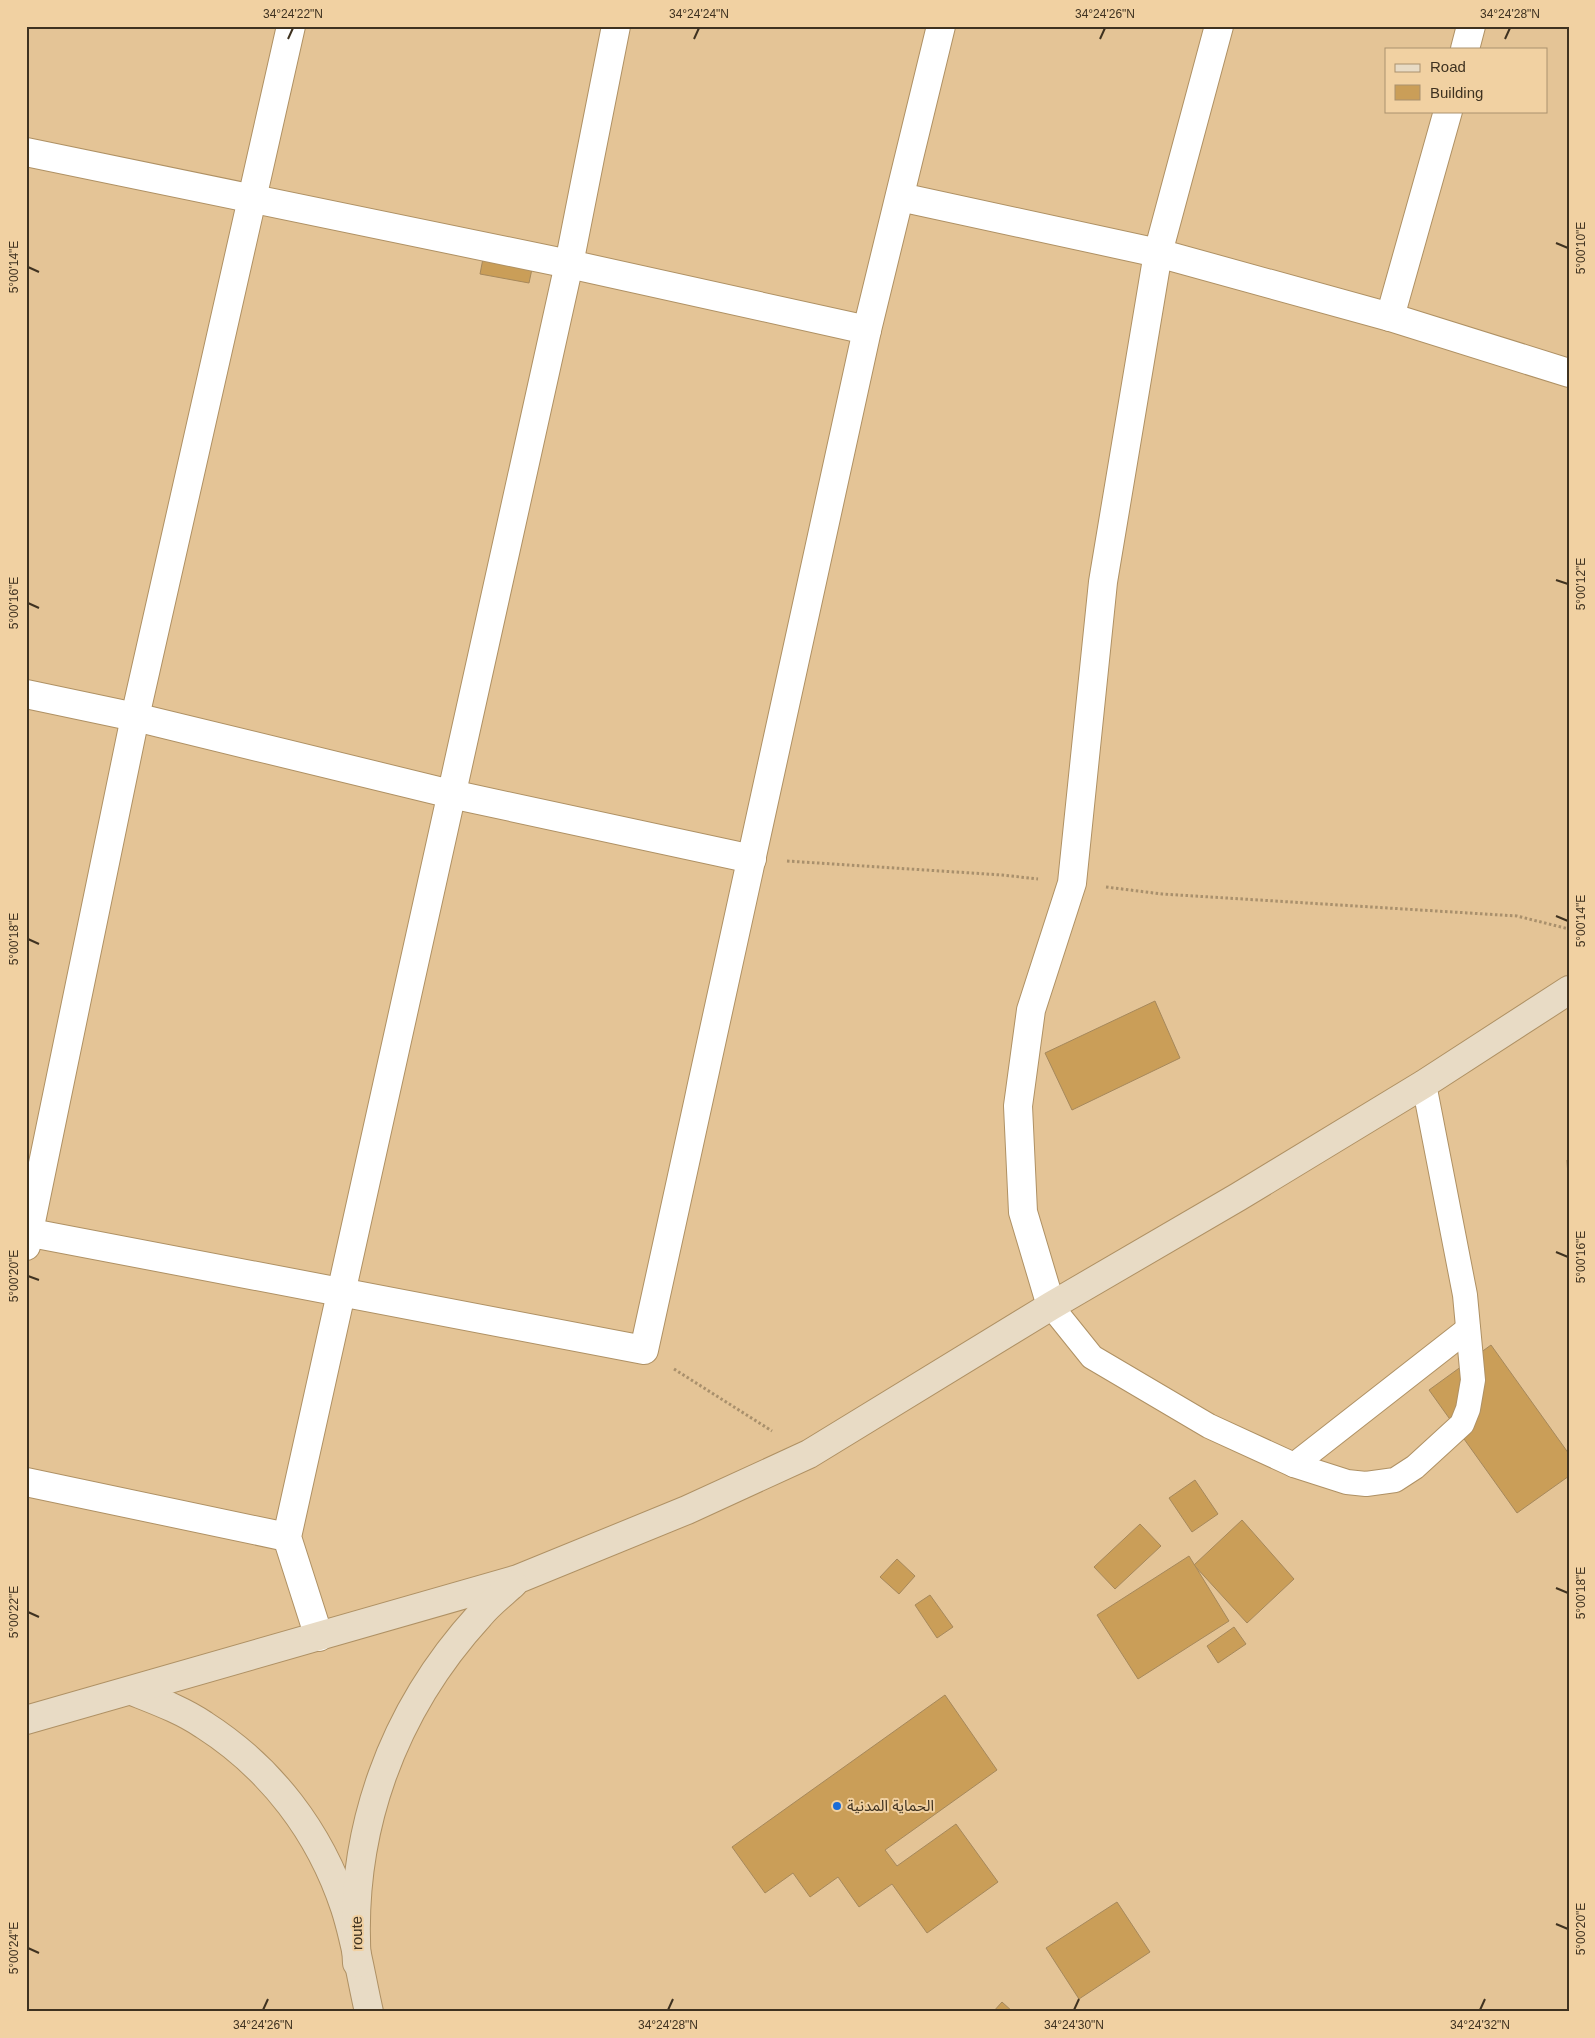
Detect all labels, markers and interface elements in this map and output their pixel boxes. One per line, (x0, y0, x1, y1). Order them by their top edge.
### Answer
text: 34°24'22"N (263, 7, 323, 21)
text: 34°24'24"N (669, 7, 729, 21)
text: 34°24'26"N (1075, 7, 1135, 21)
text: 34°24'28"N (1480, 7, 1540, 21)
legend (1385, 48, 1548, 112)
text: Road (1430, 58, 1466, 75)
text: Building (1430, 84, 1483, 101)
text: 5°00'10"E (1574, 222, 1588, 274)
text: 5°00'14"E (7, 241, 21, 293)
text: 5°00'12"E (1574, 558, 1588, 610)
text: 5°00'16"E (7, 577, 21, 629)
text: 5°00'14"E (1574, 895, 1588, 947)
text: 5°00'18"E (7, 913, 21, 965)
text: 5°00'16"E (1574, 1231, 1588, 1283)
text: 5°00'20"E (7, 1250, 21, 1302)
text: 5°00'18"E (1574, 1567, 1588, 1619)
text: 5°00'22"E (7, 1586, 21, 1638)
place label: الحماية المدنية (847, 1797, 934, 1814)
marker: الحماية المدنية (831, 1800, 843, 1812)
text: 5°00'20"E (1574, 1903, 1588, 1955)
street label: route (348, 1916, 365, 1950)
text: 5°00'24"E (7, 1922, 21, 1974)
text: 34°24'26"N (233, 2018, 293, 2032)
text: 34°24'28"N (638, 2018, 698, 2032)
text: 34°24'30"N (1044, 2018, 1104, 2032)
text: 34°24'32"N (1450, 2018, 1510, 2032)

